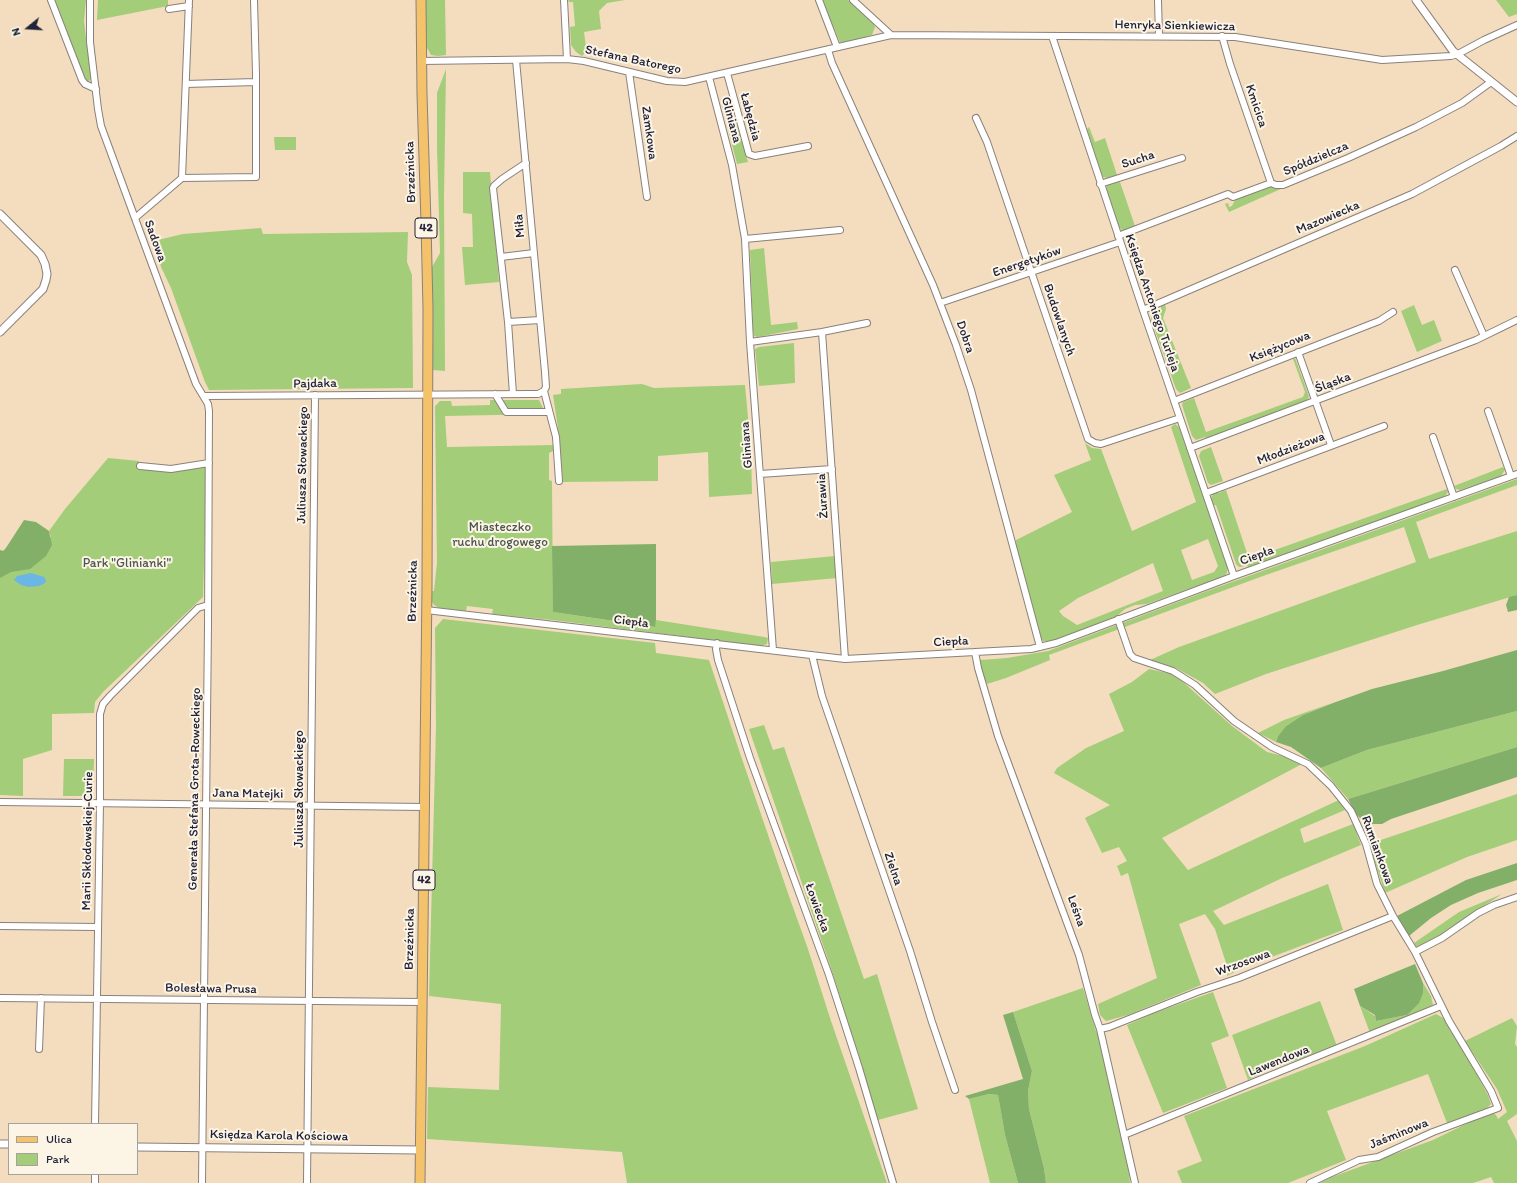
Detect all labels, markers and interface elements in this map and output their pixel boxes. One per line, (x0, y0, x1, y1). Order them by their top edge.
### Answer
north arrow (8, 8, 48, 48)
street label: Henryka Sienkiewicza (1114, 17, 1236, 35)
text: N (9, 26, 23, 37)
street label: Stefana Batorego (584, 42, 682, 78)
street label: Kmicica (1241, 82, 1271, 130)
street label: Łabędzia (736, 91, 764, 143)
street label: Gliniana (717, 95, 745, 145)
street label: Zamkowa (638, 105, 660, 161)
street label: Spółdzielcza (1281, 138, 1351, 180)
street label: Brzeźnicka (402, 141, 420, 203)
street label: Sucha (1120, 147, 1156, 173)
street label: Mazowiecka (1294, 198, 1362, 238)
street label: Miła (511, 214, 529, 238)
street label: Sadowa (140, 218, 170, 264)
road number: 42 (415, 218, 437, 238)
street label: Księdza Antoniego Turleja (1121, 232, 1183, 374)
street label: Energetyków (991, 243, 1063, 281)
street label: Budowlanych (1039, 282, 1079, 358)
street label: Dobra (952, 319, 978, 355)
street label: Księżycowa (1247, 328, 1313, 366)
street label: Śląska (1313, 369, 1353, 397)
street label: Pajdaka (293, 376, 337, 392)
street label: Juliusza Słowackiego (294, 406, 312, 524)
street label: Gliniana (738, 421, 756, 469)
street label: Młodzieżowa (1255, 429, 1327, 469)
street label: Żurawia (814, 473, 832, 519)
park label: Miasteczko ruchu drogowego (452, 520, 548, 551)
street label: Ciepła (1238, 543, 1276, 569)
park label: Park "Glinianki" (83, 556, 171, 572)
street label: Brzeźnicka (405, 560, 421, 622)
street label: Ciepła (613, 612, 649, 632)
street label: Ciepła (933, 633, 969, 651)
street label: Generała Stefana Grota-Roweckiego (185, 687, 205, 891)
street label: Juliusza Słowackiego (292, 730, 308, 848)
street label: Marii Skłodowskiej-Curie (79, 771, 97, 911)
street label: Jana Matejki (213, 786, 283, 802)
street label: Rumiankowa (1357, 814, 1397, 886)
street label: Zielna (880, 850, 906, 888)
road number: 42 (413, 870, 435, 890)
street label: Łowiecka (801, 881, 833, 935)
street label: Leśna (1063, 893, 1089, 929)
street label: Brzeźnicka (402, 908, 418, 970)
street label: Wrzosowa (1214, 946, 1272, 980)
street label: Bolesława Prusa (165, 980, 257, 998)
street label: Lawendowa (1246, 1042, 1312, 1080)
street label: Jaśminowa (1367, 1115, 1431, 1153)
legend (8, 1123, 138, 1175)
street label: Księdza Karola Kościowa (210, 1127, 348, 1145)
text: Ulica (46, 1132, 72, 1146)
text: Park (46, 1152, 70, 1166)

